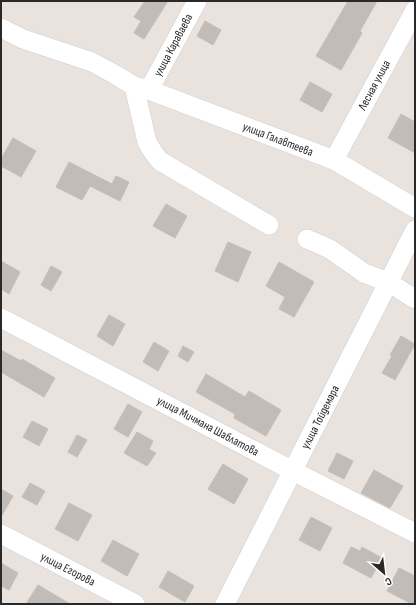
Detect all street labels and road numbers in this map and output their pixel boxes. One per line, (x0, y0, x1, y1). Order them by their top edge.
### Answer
street label: улица Караваева (151, 11, 196, 79)
street label: Лесная улица (355, 57, 394, 114)
street label: улица Галавтеева (240, 119, 316, 160)
street label: улица Тойдемара (298, 383, 343, 451)
street label: улица Мичмана Шаблатова (154, 393, 262, 460)
street label: улица Егорова (38, 549, 98, 590)

